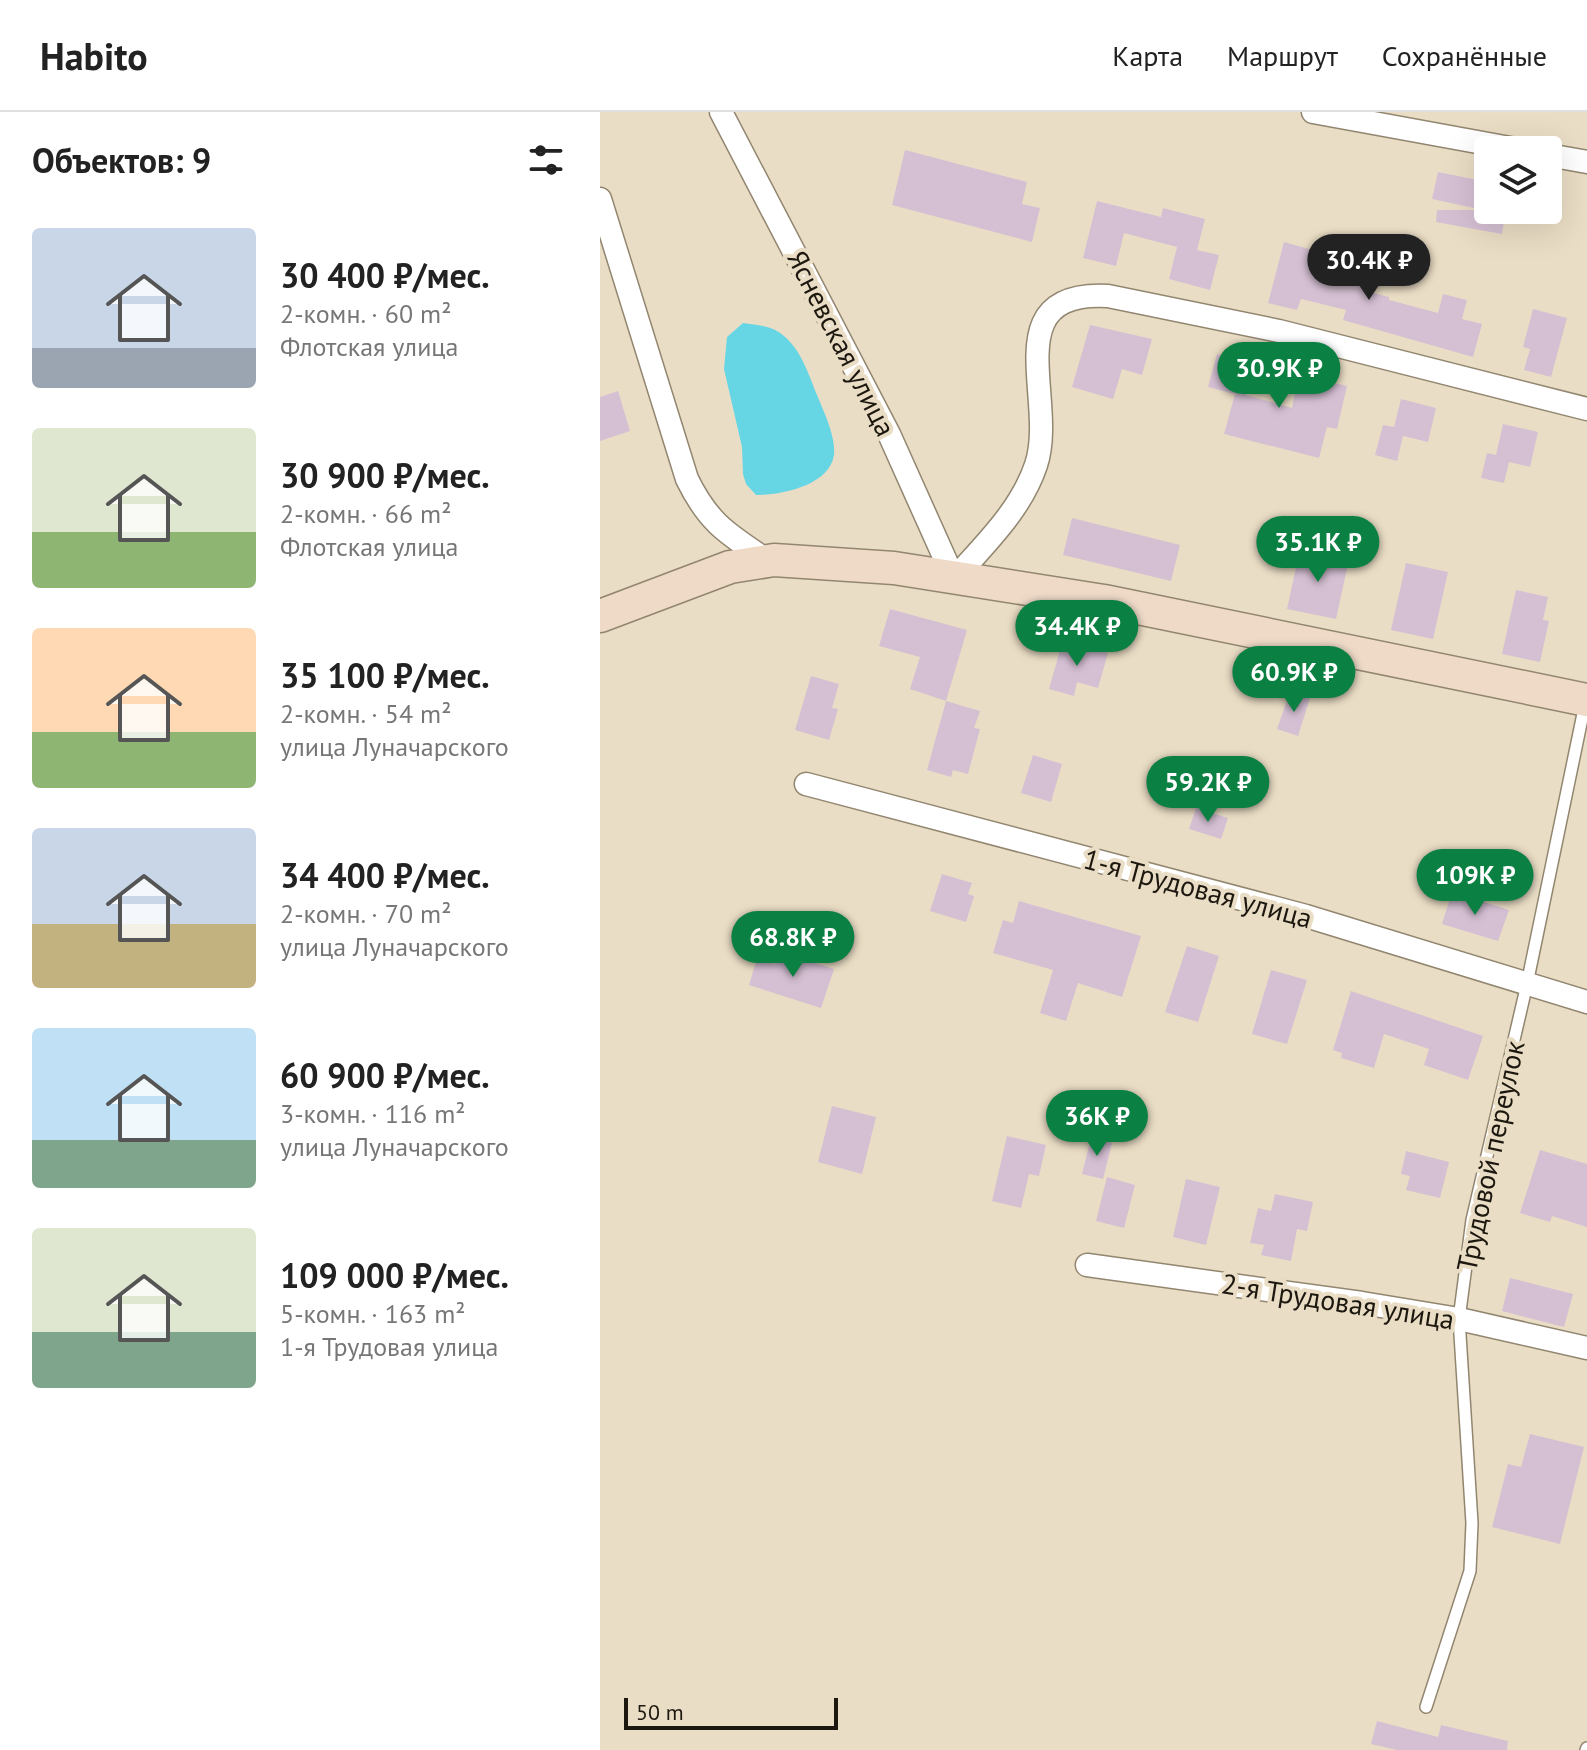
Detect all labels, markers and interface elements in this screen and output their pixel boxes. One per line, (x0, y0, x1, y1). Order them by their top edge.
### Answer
text: Habito (40, 31, 148, 80)
text: Карта (1112, 37, 1183, 74)
text: Маршрут (1227, 37, 1338, 74)
text: Сохранённые (1382, 37, 1547, 74)
map controls (1474, 136, 1562, 224)
button: layers (1474, 136, 1562, 224)
text: Объектов: 9 (32, 138, 211, 182)
icon: filters (524, 138, 568, 182)
pin: 30.4K ₽ (1295, 234, 1443, 302)
text: 30.4K ₽ (1325, 243, 1413, 276)
street label: Ясневская улица (779, 244, 905, 442)
text: 30 400 ₽/мес. (280, 253, 490, 297)
icon: home (96, 260, 192, 356)
text: 2-комн. · 60 m² (280, 297, 451, 330)
text: Флотская улица (280, 330, 459, 363)
pin: 30.9K ₽ (1205, 342, 1353, 410)
text: 30.9K ₽ (1235, 351, 1323, 384)
text: 30 900 ₽/мес. (280, 453, 490, 497)
icon: home (96, 460, 192, 556)
text: 2-комн. · 66 m² (280, 497, 451, 530)
pin: 35.1K ₽ (1244, 516, 1392, 584)
text: 35.1K ₽ (1274, 525, 1362, 558)
text: Флотская улица (280, 530, 459, 563)
pin: 34.4K ₽ (1003, 600, 1151, 668)
text: 34.4K ₽ (1033, 609, 1121, 642)
pin: 60.9K ₽ (1220, 646, 1368, 714)
text: 35 100 ₽/мес. (280, 653, 490, 697)
text: 60.9K ₽ (1250, 655, 1338, 688)
icon: home (96, 660, 192, 756)
text: 2-комн. · 54 m² (280, 697, 451, 730)
text: улица Луначарского (280, 730, 509, 763)
pin: 59.2K ₽ (1134, 756, 1282, 824)
text: 59.2K ₽ (1164, 765, 1252, 798)
street label: 1-я Трудовая улица (1080, 840, 1316, 936)
pin: 109K ₽ (1410, 849, 1540, 917)
text: 34 400 ₽/мес. (280, 853, 490, 897)
text: 109K ₽ (1435, 858, 1515, 891)
icon: home (96, 860, 192, 956)
text: 2-комн. · 70 m² (280, 897, 451, 930)
pin: 68.8K ₽ (719, 911, 867, 979)
text: 68.8K ₽ (749, 920, 837, 953)
text: улица Луначарского (280, 930, 509, 963)
street label: Трудовой переулок (1447, 1037, 1533, 1275)
text: 60 900 ₽/мес. (280, 1053, 490, 1097)
icon: home (96, 1060, 192, 1156)
pin: 36K ₽ (1041, 1090, 1153, 1158)
text: 3-комн. · 116 m² (280, 1097, 466, 1130)
text: 36K ₽ (1064, 1099, 1130, 1132)
text: улица Луначарского (280, 1130, 509, 1163)
text: 109 000 ₽/мес. (280, 1253, 509, 1297)
icon: home (96, 1260, 192, 1356)
street label: 2-я Трудовая улица (1219, 1264, 1457, 1338)
text: 5-комн. · 163 m² (280, 1297, 466, 1330)
text: 1-я Трудовая улица (280, 1330, 498, 1363)
scale bar (624, 1694, 838, 1730)
text: 50 m (636, 1698, 684, 1726)

